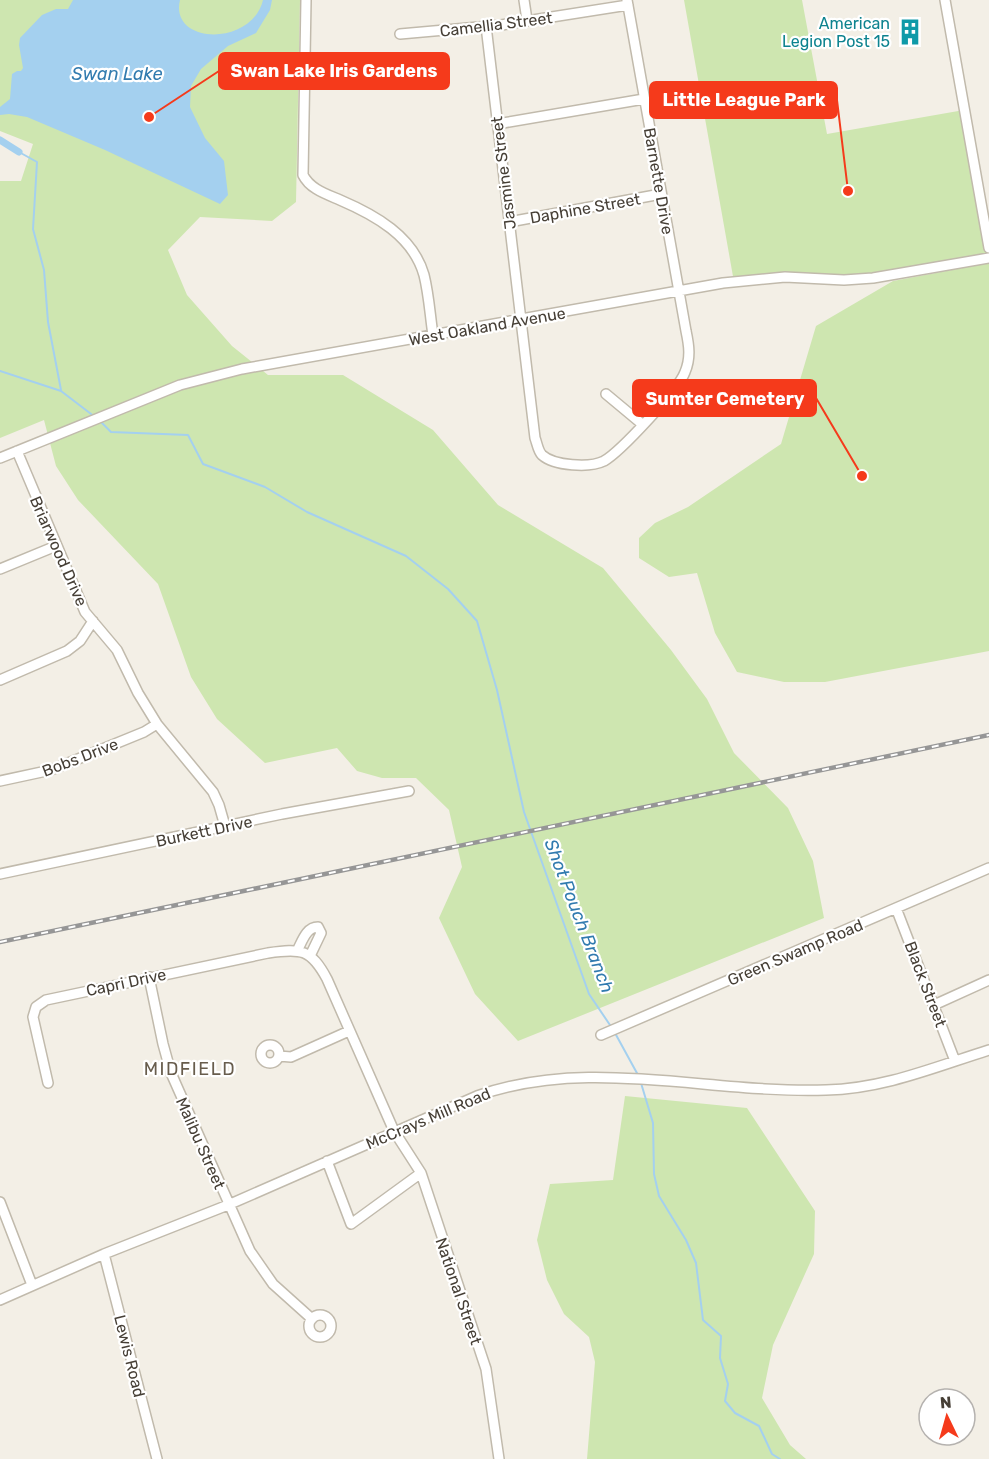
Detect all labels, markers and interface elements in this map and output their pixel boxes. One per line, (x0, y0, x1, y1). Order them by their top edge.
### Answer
street label: Camellia Street (439, 8, 553, 41)
place label: American Legion Post 15 (782, 14, 890, 51)
building icon: American Legion Post 15 (895, 17, 925, 47)
callout: Swan Lake Iris Gardens (219, 53, 449, 89)
text: Swan Lake Iris Gardens (231, 60, 437, 82)
water label: Swan Lake (72, 63, 163, 85)
callout: Little League Park (650, 82, 837, 118)
text: Little League Park (662, 89, 826, 111)
street label: Jasmine Street (487, 115, 520, 231)
street label: Barnette Drive (640, 126, 677, 236)
street label: Daphine Street (528, 189, 642, 228)
street label: West Oakland Avenue (407, 303, 567, 350)
callout: Sumter Cemetery (633, 380, 816, 416)
text: Sumter Cemetery (645, 388, 805, 410)
street label: Briarwood Drive (26, 493, 91, 609)
street label: Bobs Drive (39, 734, 121, 781)
street label: Burkett Drive (154, 812, 254, 851)
water label: Shot Pouch Branch (540, 836, 619, 996)
street label: Green Swamp Road (725, 915, 866, 990)
street label: Black Street (900, 939, 951, 1030)
street label: Capri Drive (84, 965, 168, 1000)
district label: MIDFIELD (144, 1058, 236, 1080)
street label: McCrays Mill Road (363, 1084, 493, 1153)
street label: Malibu Street (172, 1094, 229, 1192)
street label: National Street (431, 1235, 486, 1347)
street label: Lewis Road (110, 1313, 149, 1399)
north arrow (917, 1387, 977, 1447)
text: N (939, 1393, 952, 1413)

